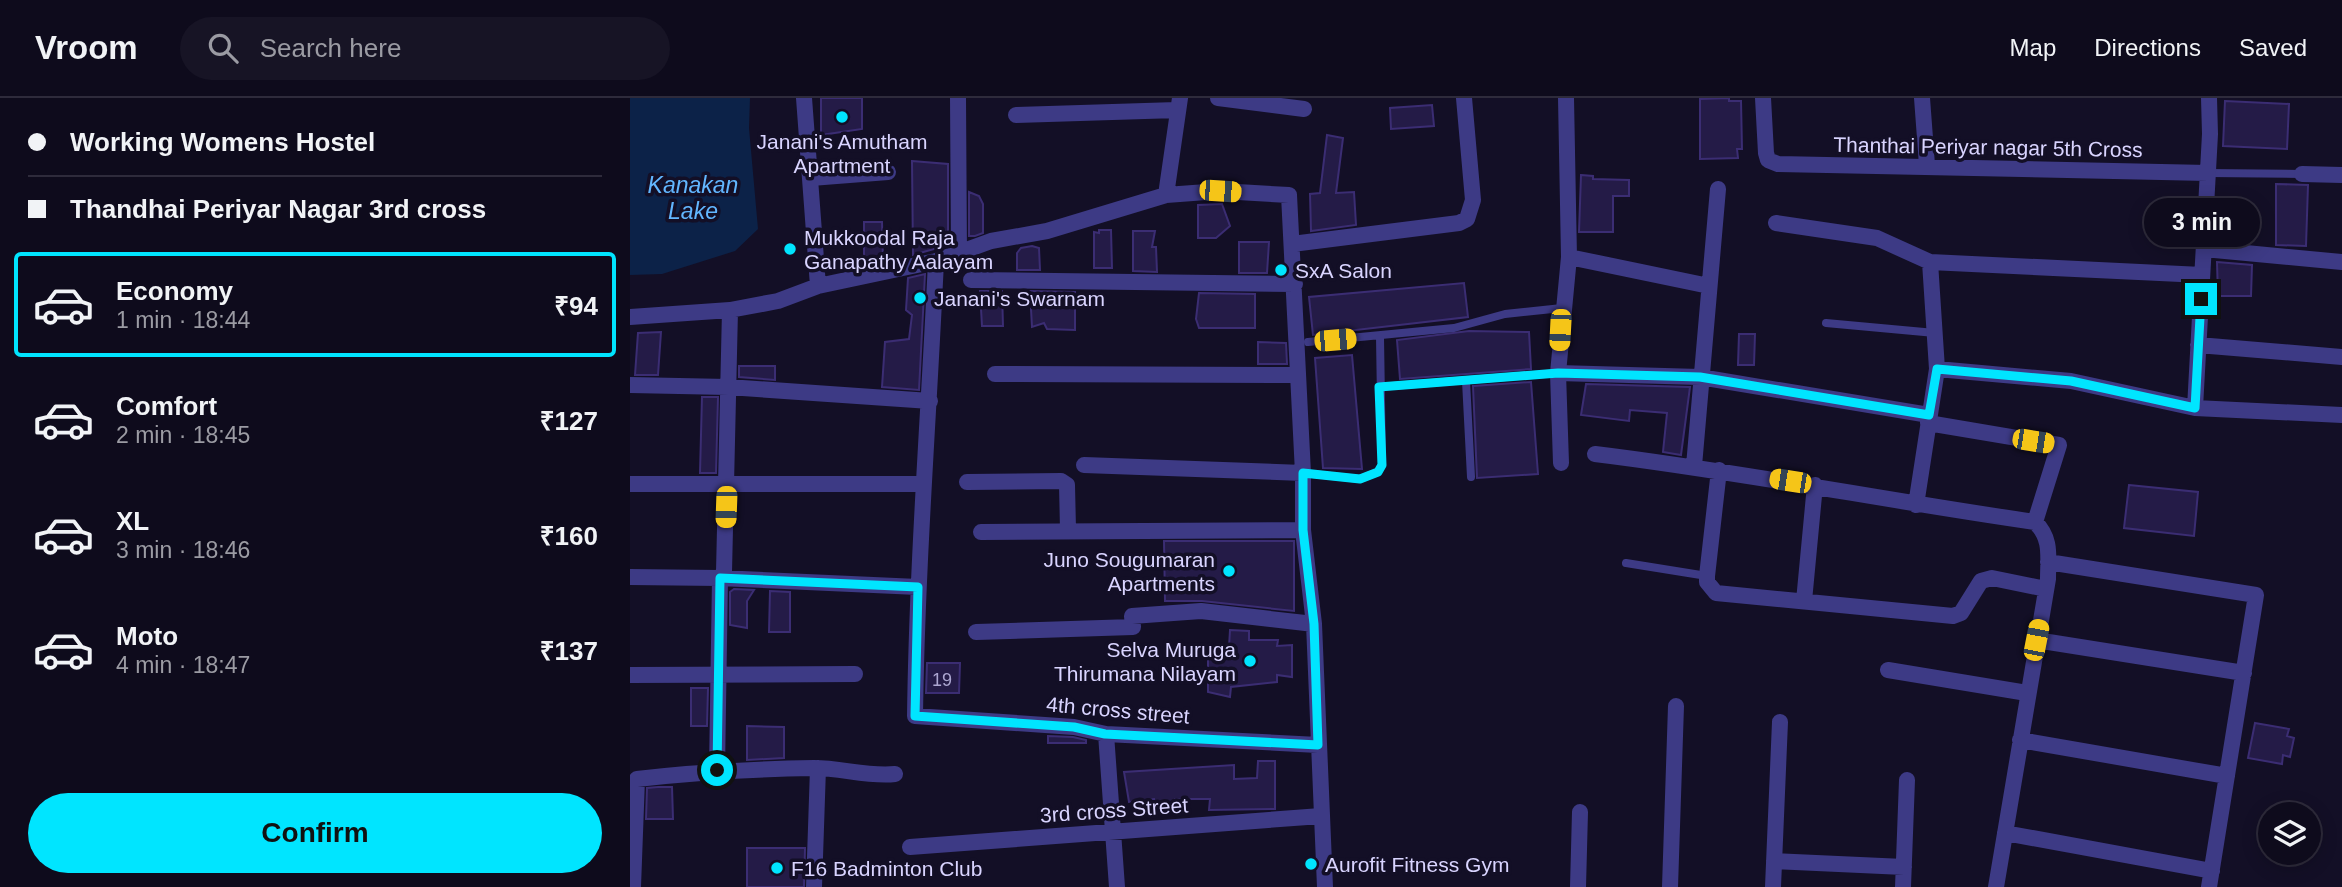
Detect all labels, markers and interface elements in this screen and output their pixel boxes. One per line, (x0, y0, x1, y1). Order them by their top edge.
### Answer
search box (180, 17, 670, 80)
text: Vroom (35, 29, 138, 66)
icon: search (204, 29, 242, 67)
text: Search here (260, 33, 401, 63)
text: Map (2010, 34, 2056, 61)
text: Directions (2094, 34, 2201, 61)
text: Saved (2239, 34, 2307, 61)
marker: Janani's Amutham Apartment (834, 109, 850, 125)
text: Working Womens Hostel (70, 127, 375, 157)
place label: Janani's Amutham Apartment (757, 130, 927, 177)
street label: Thanthai Periyar nagar 5th Cross (1833, 133, 2143, 161)
water label: Kanakan Lake (648, 172, 738, 224)
car (1199, 179, 1242, 203)
text: Thandhai Periyar Nagar 3rd cross (70, 194, 486, 224)
callout: 3 min (2143, 198, 2259, 246)
text: 3 min (2172, 209, 2232, 235)
place label: Mukkoodal Raja Ganapathy Aalayam (804, 226, 993, 273)
marker: Mukkoodal Raja Ganapathy Aalayam (782, 241, 798, 257)
place label: SxA Salon (1295, 259, 1392, 282)
marker: SxA Salon (1273, 262, 1289, 278)
icon: car (32, 273, 95, 336)
text: Economy (116, 276, 233, 306)
route end (2185, 283, 2217, 315)
place label: Janani's Swarnam (934, 287, 1105, 310)
marker: Janani's Swarnam (912, 290, 928, 306)
text: ₹94 (554, 291, 598, 321)
text: 1 min · 18:44 (116, 307, 250, 333)
car (1549, 308, 1572, 352)
car (1314, 328, 1357, 352)
icon: car (32, 388, 95, 451)
text: Comfort (116, 391, 217, 421)
text: ₹127 (540, 406, 598, 436)
text: 2 min · 18:45 (116, 422, 250, 448)
car (2011, 427, 2056, 455)
car (1768, 467, 1813, 495)
car (715, 486, 738, 528)
icon: car (32, 503, 95, 566)
text: XL (116, 506, 149, 536)
text: ₹160 (540, 521, 598, 551)
text: 3 min · 18:46 (116, 537, 250, 563)
place label: Juno Sougumaran Apartments (1043, 548, 1215, 595)
marker: Juno Sougumaran Apartments (1221, 563, 1237, 579)
car (2022, 617, 2051, 663)
icon: car (32, 618, 95, 681)
text: Moto (116, 621, 178, 651)
text: ₹137 (540, 636, 598, 666)
place label: Selva Muruga Thirumana Nilayam (1054, 638, 1236, 685)
text: 4 min · 18:47 (116, 652, 250, 678)
marker: Selva Muruga Thirumana Nilayam (1242, 653, 1258, 669)
house number: 19 (932, 670, 952, 690)
street label: 4th cross street (1045, 692, 1191, 728)
route start (701, 754, 733, 786)
button: Confirm (28, 793, 602, 873)
street label: 3rd cross Street (1039, 793, 1189, 827)
map controls (2258, 802, 2321, 865)
button: layers (2258, 802, 2321, 865)
place label: Aurofit Fitness Gym (1325, 853, 1509, 876)
marker: Aurofit Fitness Gym (1303, 856, 1319, 872)
place label: F16 Badminton Club (791, 857, 982, 880)
marker: F16 Badminton Club (769, 860, 785, 876)

